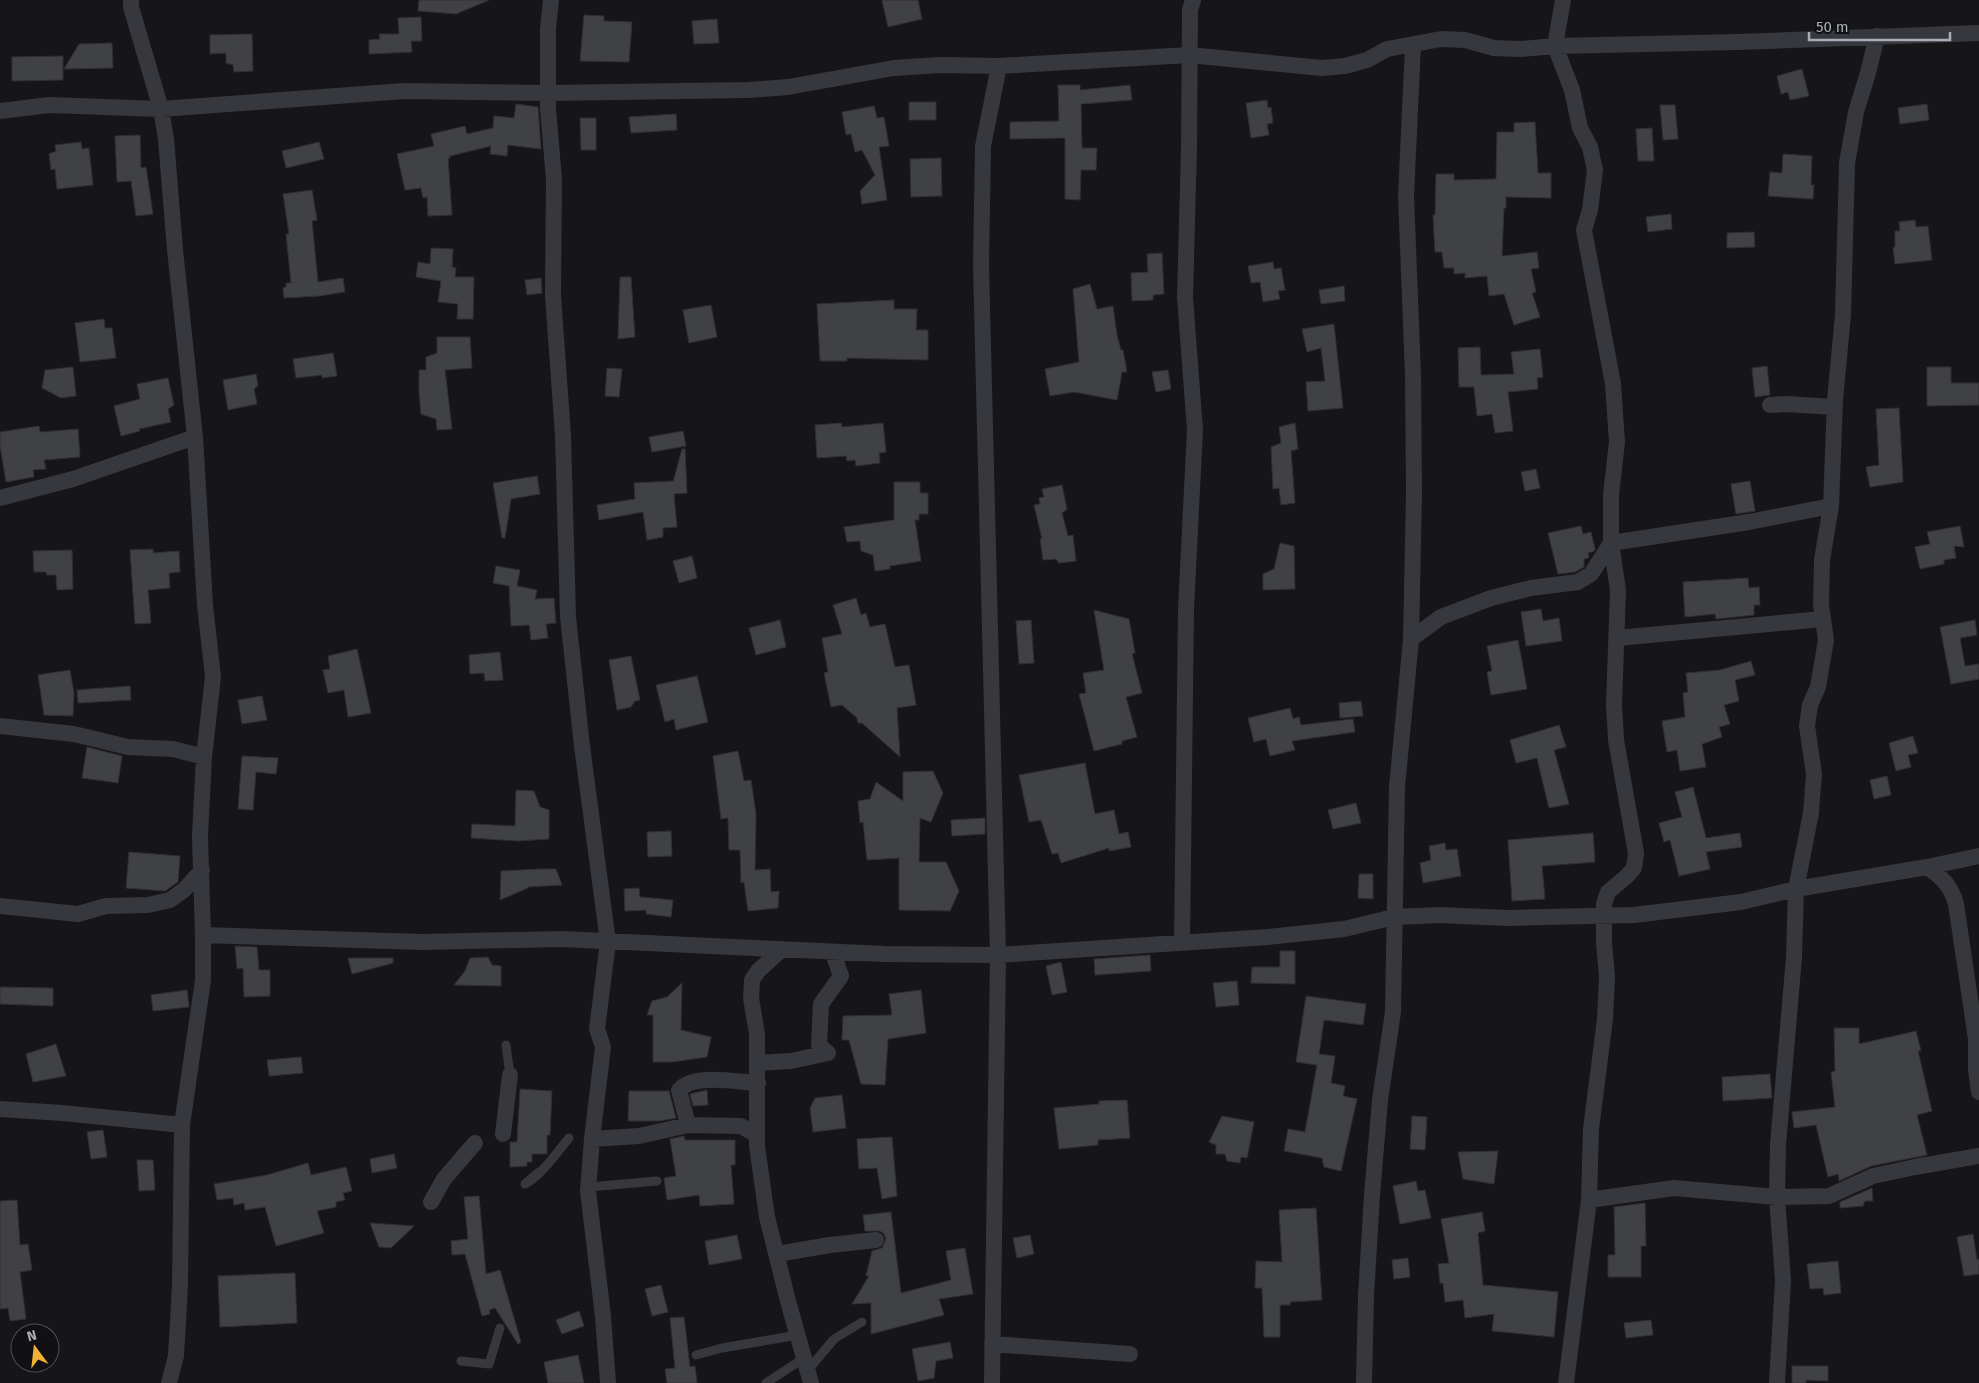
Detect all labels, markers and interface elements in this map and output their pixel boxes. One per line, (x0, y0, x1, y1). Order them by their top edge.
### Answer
scale bar (1809, 10, 1950, 42)
text: 50 m (1816, 18, 1849, 36)
north arrow (10, 1323, 60, 1373)
text: N (25, 1327, 38, 1345)

